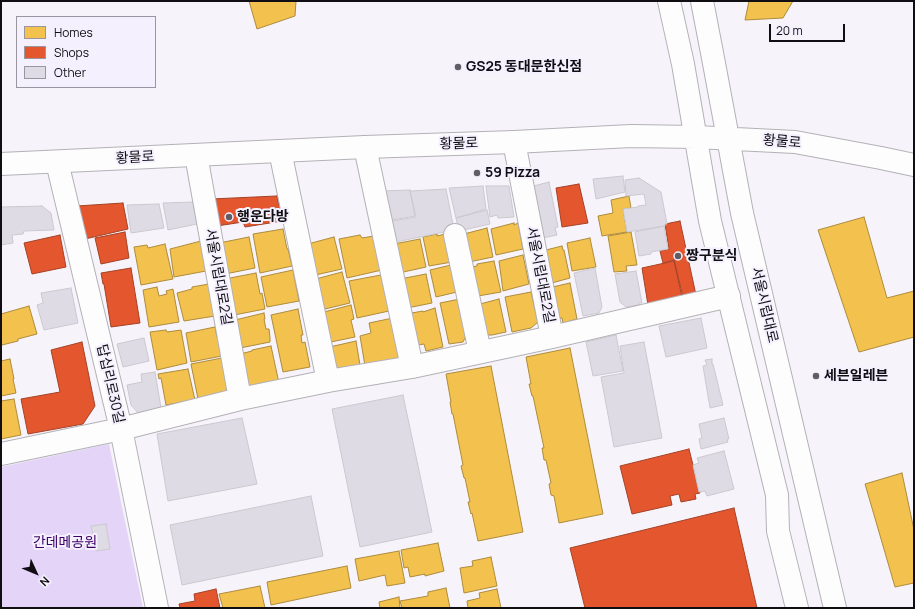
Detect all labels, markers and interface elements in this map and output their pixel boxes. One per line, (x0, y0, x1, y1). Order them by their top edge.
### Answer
legend (16, 16, 156, 88)
scale bar (771, 16, 847, 42)
text: 20 m (776, 22, 803, 39)
text: Homes (54, 24, 93, 41)
text: Shops (54, 44, 89, 61)
place label: GS25 동대문한신점 (466, 59, 582, 75)
marker: GS25 동대문한신점 (453, 62, 463, 72)
text: Other (54, 64, 86, 81)
street label: 황물로 (762, 132, 802, 152)
street label: 황물로 (439, 135, 479, 153)
street label: 황물로 (115, 149, 155, 167)
place label: 59 Pizza (485, 165, 540, 181)
marker: 59 Pizza (472, 168, 482, 178)
place label: 행운다방 (237, 209, 289, 225)
marker: 행운다방 (224, 212, 234, 222)
street label: 서울시립대로2길 (522, 225, 558, 325)
street label: 서울시립대로2길 (201, 227, 235, 327)
place label: 짱구분식 (686, 248, 738, 264)
marker: 짱구분식 (673, 251, 683, 261)
street label: 서울시립대로 (747, 265, 781, 345)
street label: 답십리로30길 (93, 343, 127, 425)
place label: 세븐일레븐 (824, 368, 888, 384)
marker: 세븐일레븐 (811, 371, 821, 381)
park label: 간데메공원 (33, 535, 97, 551)
north arrow (16, 553, 56, 593)
text: N (37, 574, 53, 590)

